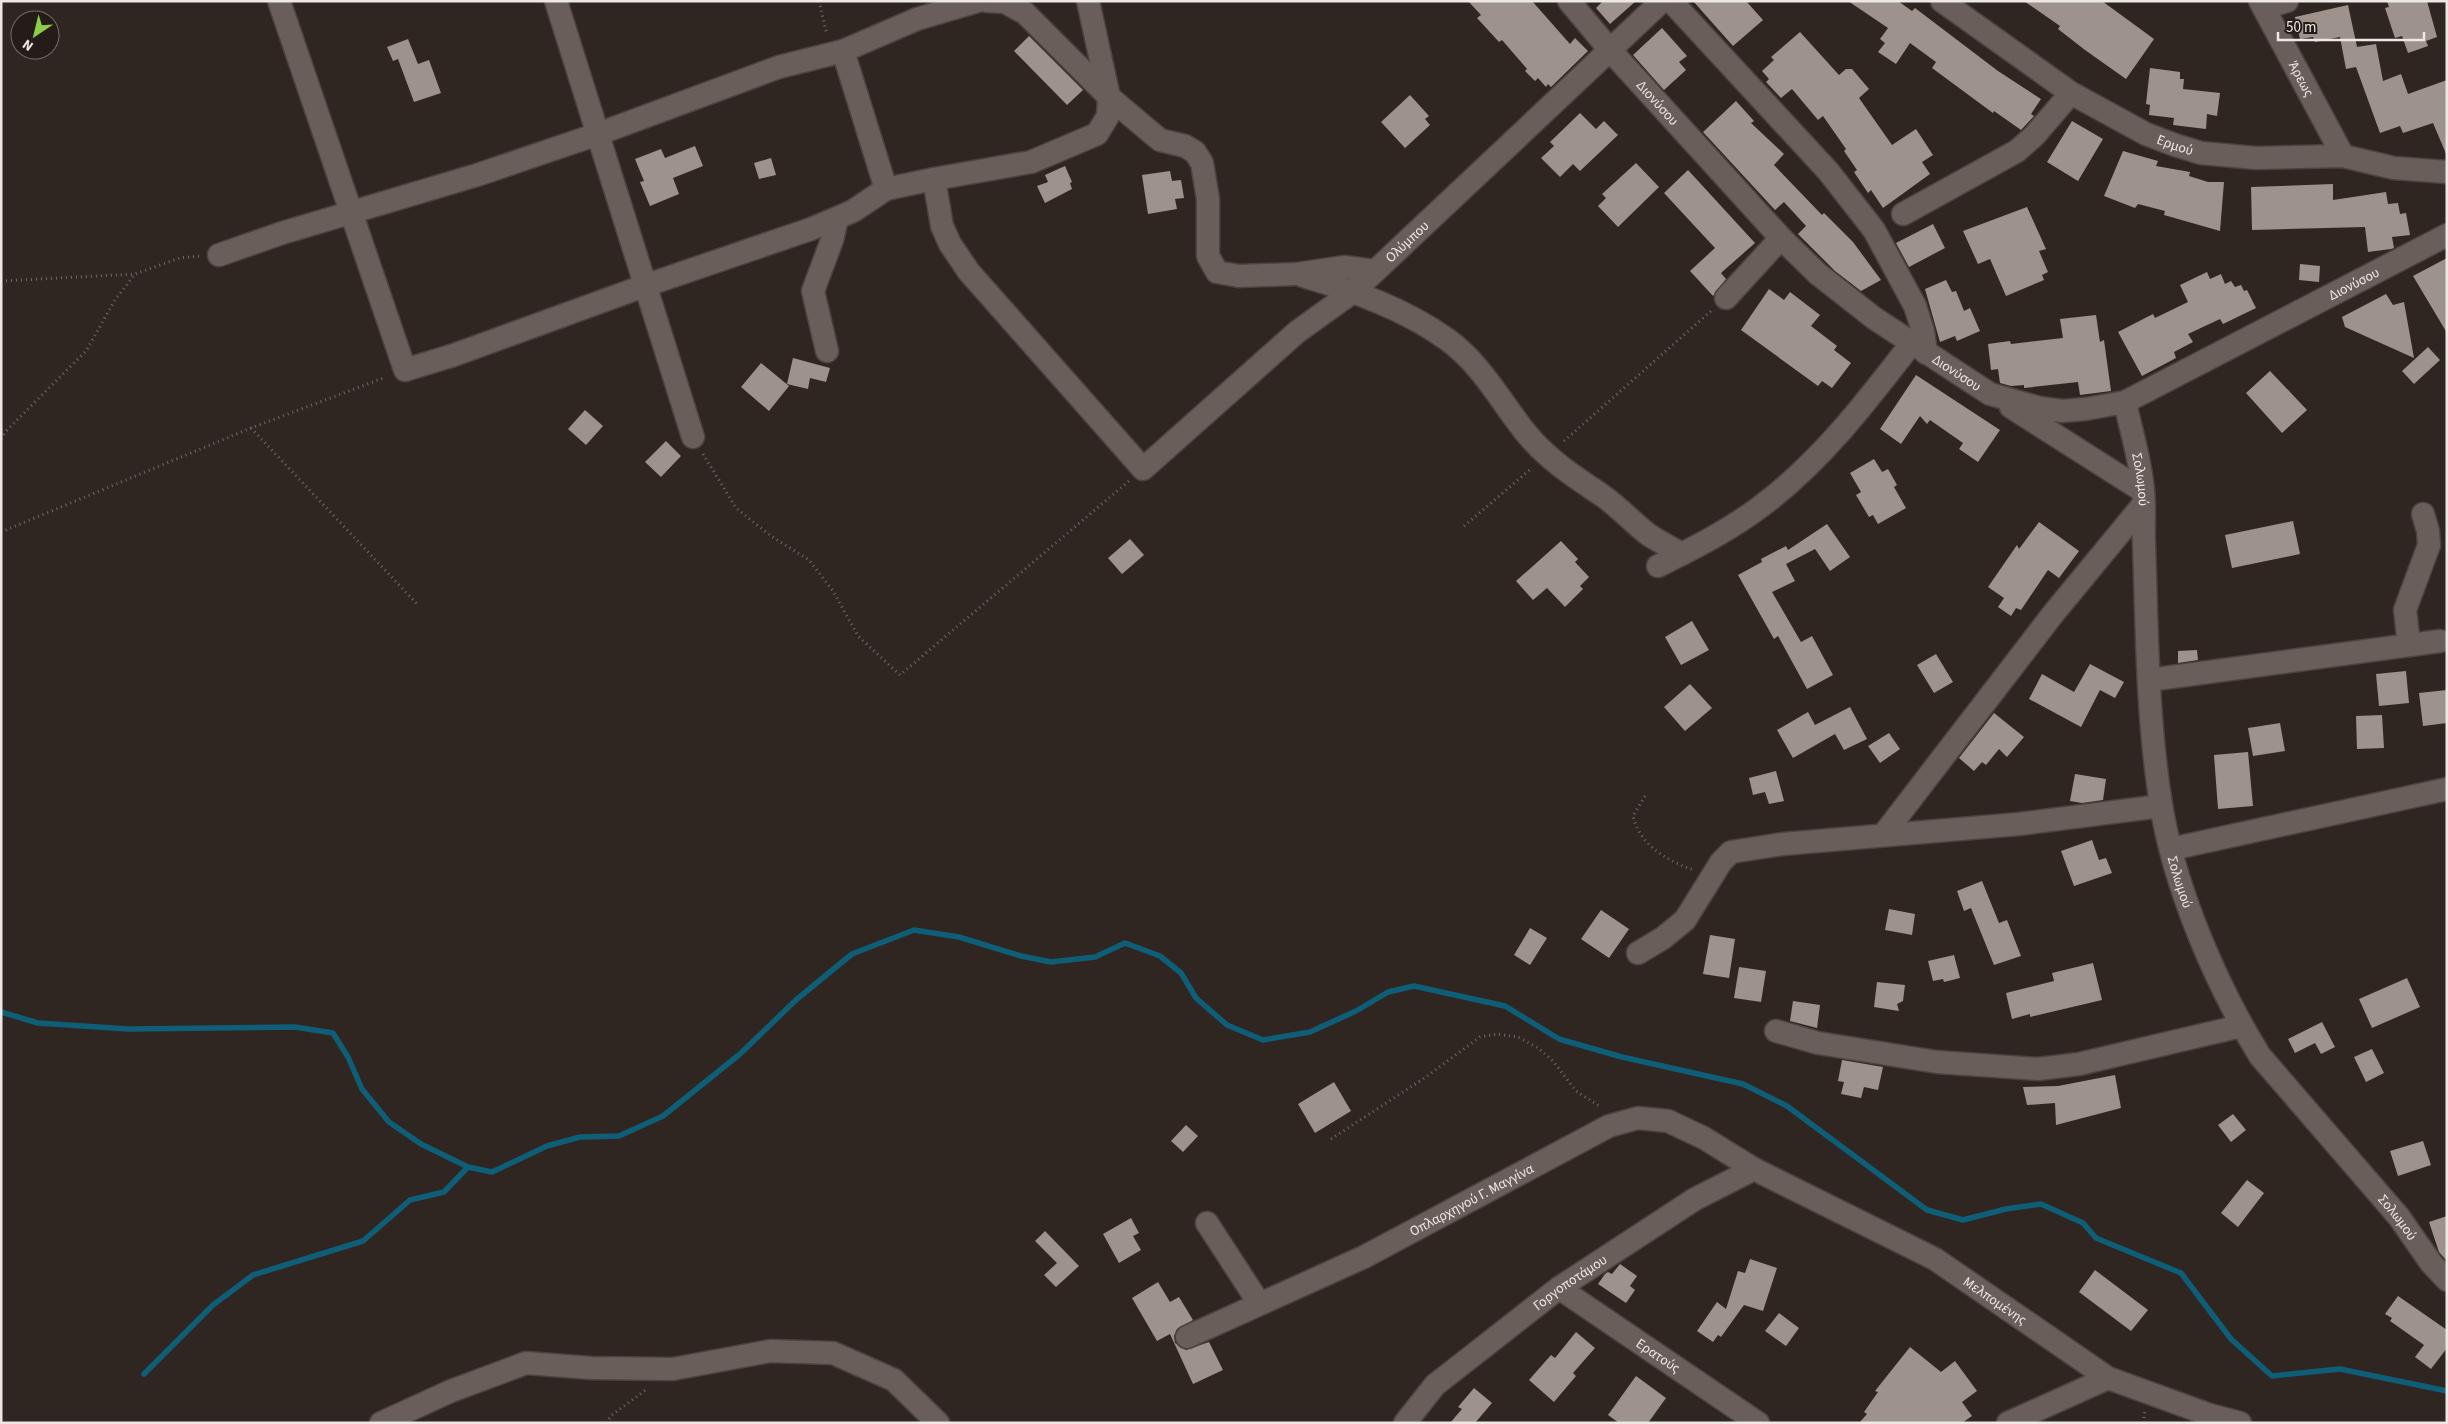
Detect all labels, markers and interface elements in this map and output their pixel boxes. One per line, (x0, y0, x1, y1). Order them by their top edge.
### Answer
north arrow (10, 10, 60, 60)
scale bar (2278, 10, 2424, 42)
text: 50 m (2286, 17, 2316, 38)
text: N (19, 34, 38, 56)
street label: Άρεως (2283, 58, 2318, 100)
street label: Διονύσου (1631, 76, 1683, 130)
street label: Ερμού (2154, 130, 2196, 161)
street label: Ολύμπου (1381, 216, 1434, 268)
street label: Διονύσου (2325, 263, 2383, 306)
street label: Διονύσου (1928, 350, 1985, 397)
street label: Σολωμού (2126, 451, 2153, 506)
street label: Σολωμού (2162, 854, 2197, 911)
street label: Οπλαρχηγού Γ. Μαγγίνα (1406, 1159, 1538, 1242)
street label: Σολωμού (2373, 1190, 2421, 1245)
street label: Γοργοποτάμου (1529, 1250, 1611, 1316)
street label: Μελπομένης (1959, 1272, 2030, 1330)
street label: Ερατούς (1632, 1334, 1684, 1378)

